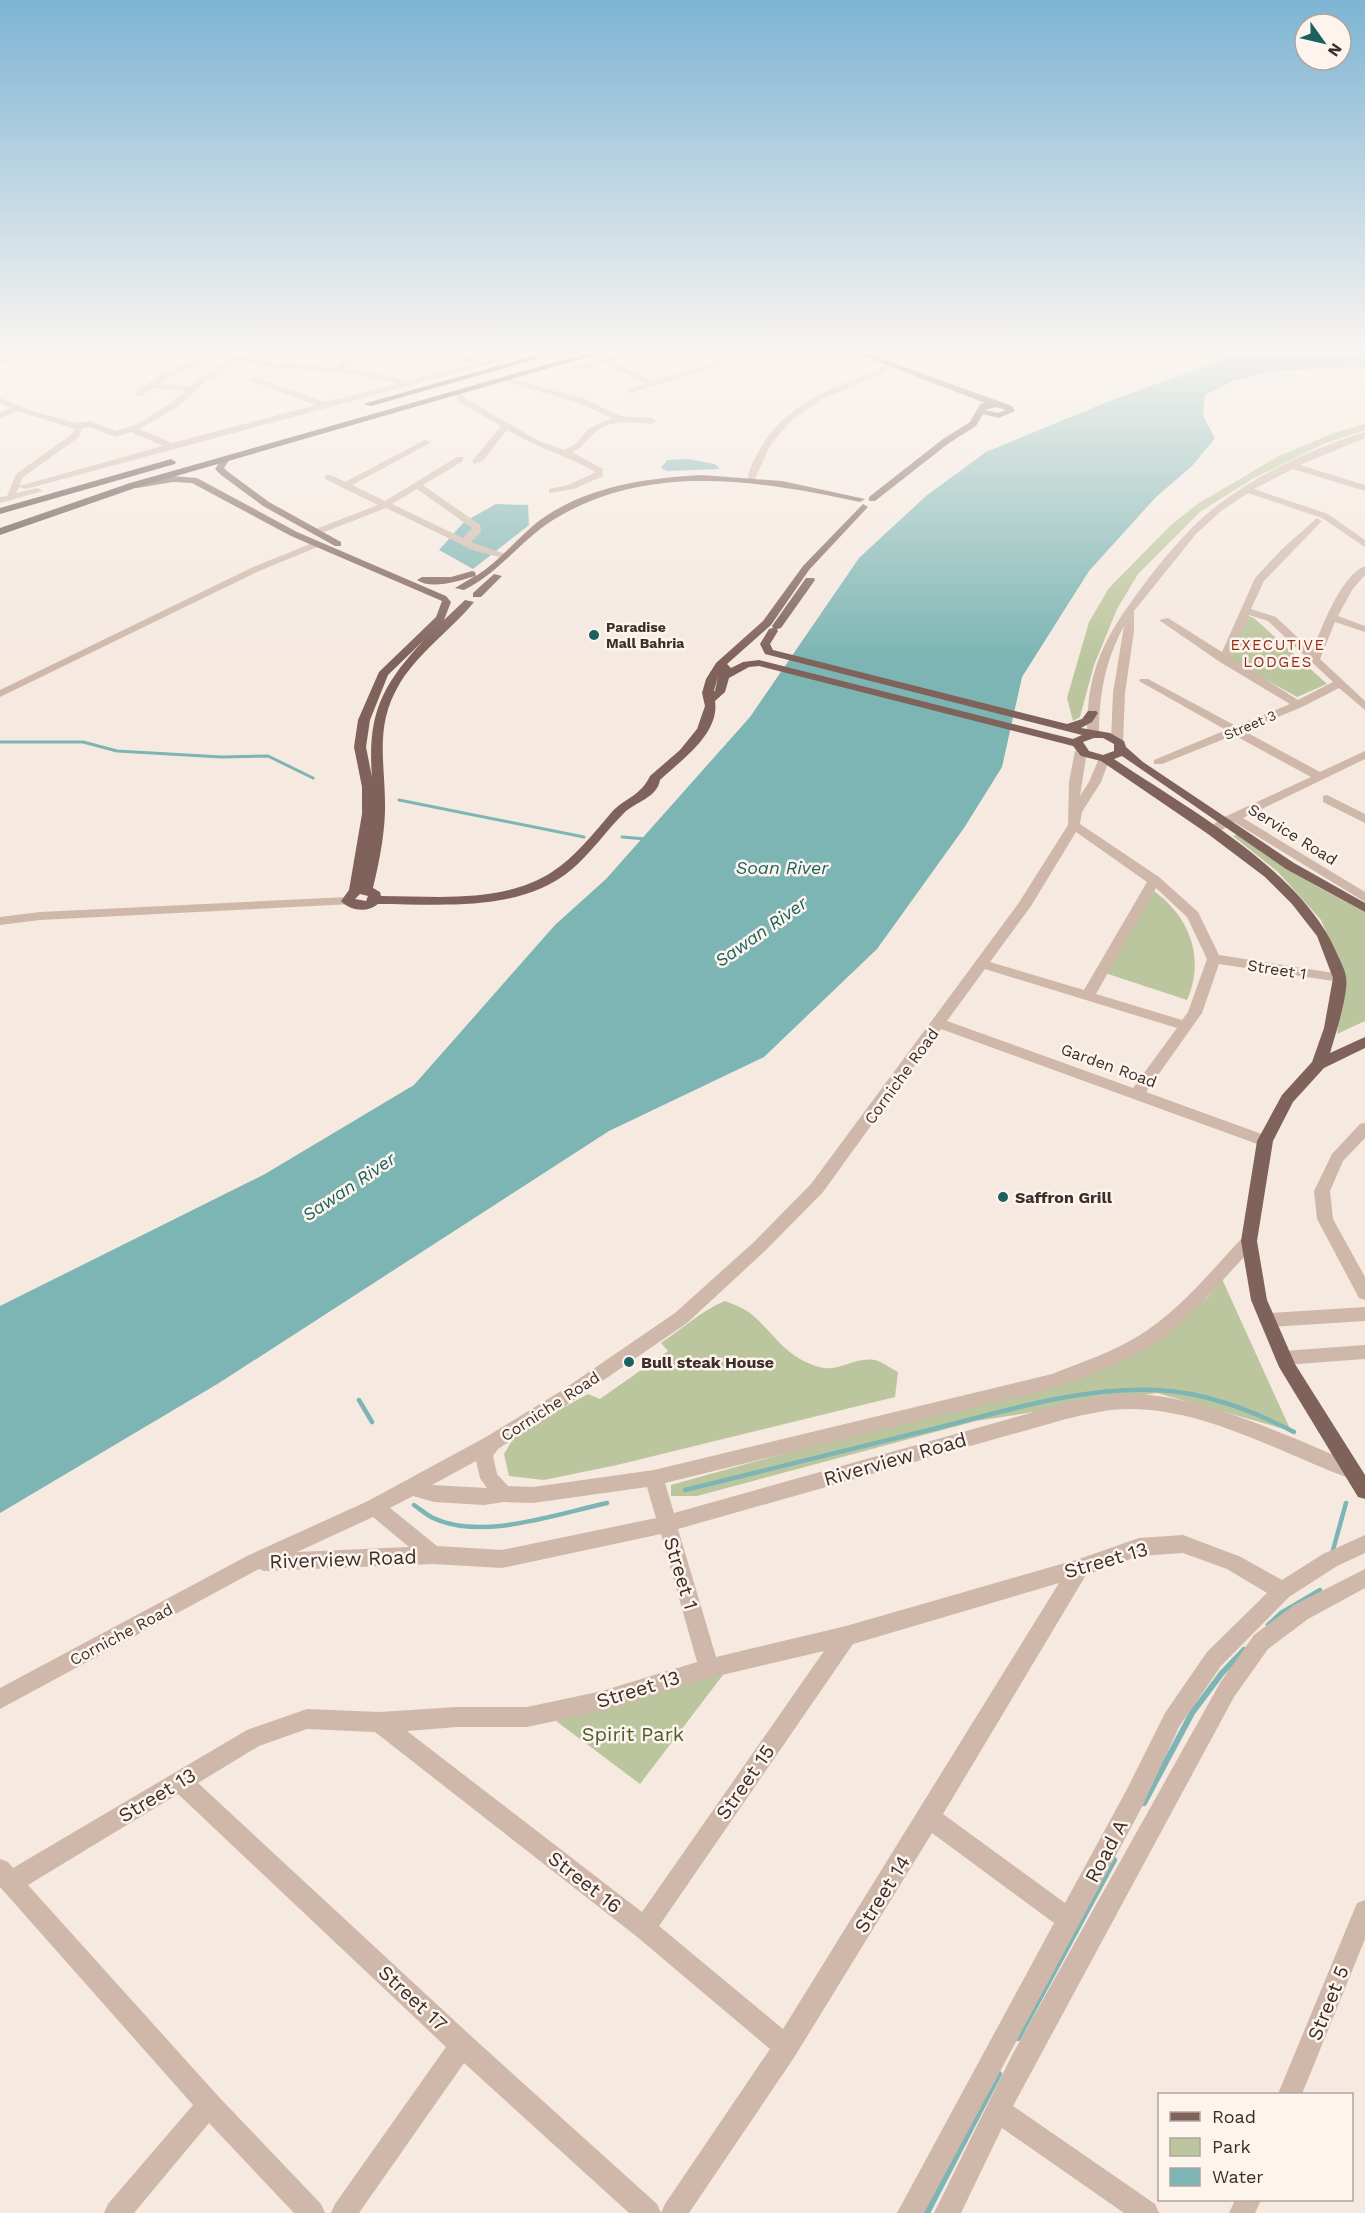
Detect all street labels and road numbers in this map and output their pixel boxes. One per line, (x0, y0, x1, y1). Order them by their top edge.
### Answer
street label: Street 3 (1222, 707, 1278, 743)
street label: Service Road (1245, 800, 1341, 869)
street label: Street 1 (1246, 955, 1308, 984)
street label: Corniche Road (860, 1025, 943, 1128)
street label: Garden Road (1058, 1039, 1159, 1092)
street label: Corniche Road (497, 1367, 603, 1445)
street label: Riverview Road (821, 1427, 969, 1491)
street label: Street 1 (659, 1534, 703, 1612)
street label: Street 13 (1061, 1537, 1151, 1583)
street label: Riverview Road (269, 1544, 417, 1574)
street label: Corniche Road (67, 1599, 176, 1670)
street label: Street 13 (593, 1665, 683, 1713)
street label: Street 15 (710, 1740, 780, 1824)
street label: Street 13 (114, 1763, 200, 1827)
street label: Road A (1079, 1815, 1133, 1887)
street label: Street 16 (543, 1846, 627, 1918)
street label: Street 14 (849, 1851, 915, 1937)
street label: Street 17 (373, 1960, 453, 2036)
street label: Street 5 (1302, 1962, 1354, 2044)

